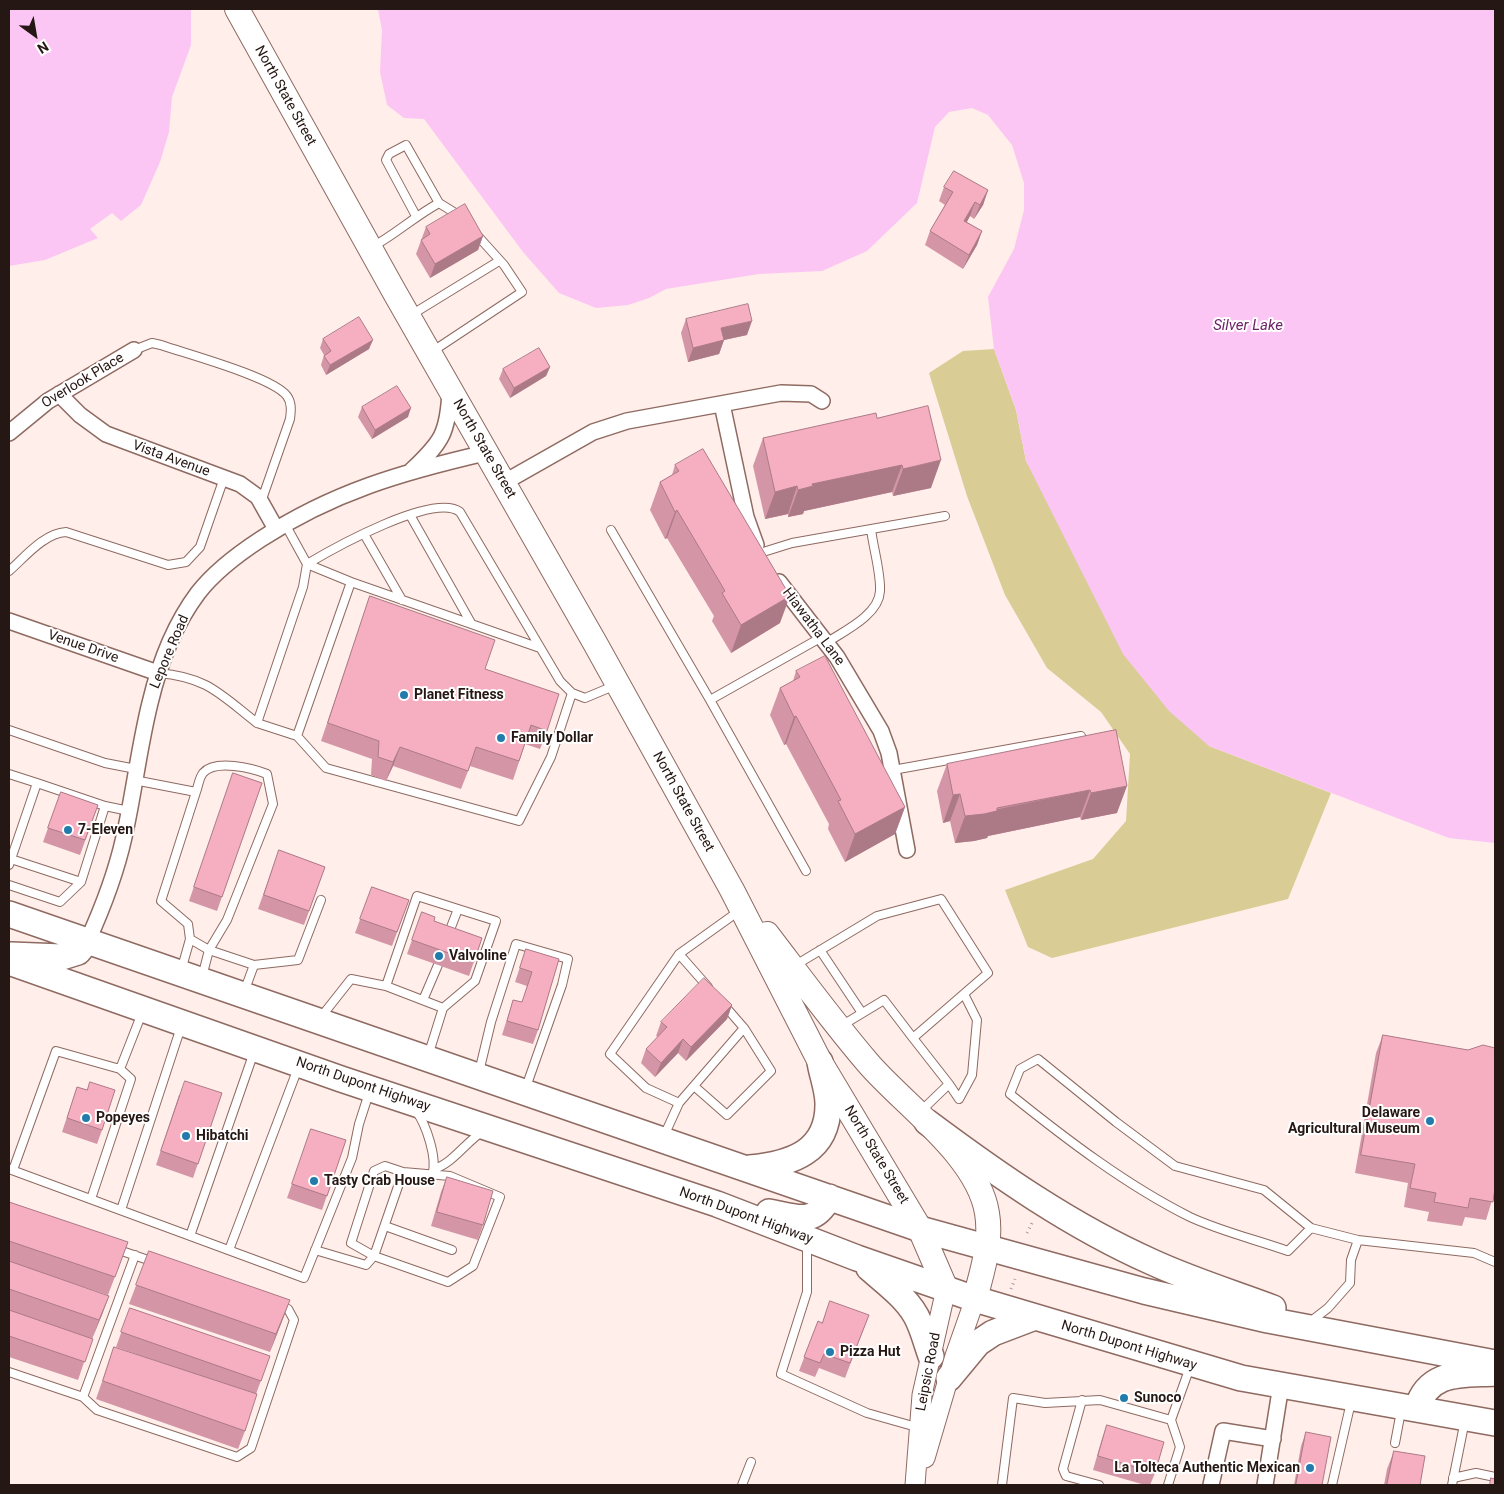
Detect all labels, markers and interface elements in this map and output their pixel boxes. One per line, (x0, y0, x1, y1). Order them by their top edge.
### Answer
north arrow (10, 10, 60, 60)
text: N (35, 38, 51, 57)
street label: North State Street (251, 43, 319, 149)
water label: Silver Lake (1213, 317, 1283, 335)
street label: Overlook Place (39, 350, 127, 412)
street label: North State Street (449, 396, 519, 502)
street label: Vista Avenue (130, 437, 212, 481)
street label: Hiawatha Lane (778, 585, 848, 669)
street label: Lepore Road (147, 613, 193, 691)
street label: Venue Drive (45, 627, 121, 667)
place label: Planet Fitness (414, 687, 504, 703)
marker: Planet Fitness (398, 689, 410, 701)
place label: Family Dollar (511, 730, 593, 746)
marker: Family Dollar (495, 732, 507, 744)
street label: North State Street (649, 749, 717, 855)
place label: 7-Eleven (78, 822, 133, 838)
marker: 7-Eleven (62, 824, 74, 836)
place label: Valvoline (449, 948, 507, 964)
marker: Valvoline (433, 950, 445, 962)
street label: North Dupont Highway (294, 1054, 432, 1116)
street label: North State Street (840, 1103, 912, 1207)
place label: Delaware Agricultural Museum (1288, 1105, 1420, 1138)
place label: Popeyes (96, 1110, 150, 1126)
marker: Popeyes (80, 1112, 92, 1124)
marker: Delaware Agricultural Museum (1424, 1115, 1436, 1127)
place label: Hibatchi (196, 1128, 249, 1144)
marker: Hibatchi (180, 1130, 192, 1142)
place label: Tasty Crab House (324, 1173, 435, 1189)
marker: Tasty Crab House (308, 1175, 320, 1187)
street label: North Dupont Highway (677, 1184, 815, 1248)
street label: North Dupont Highway (1059, 1317, 1199, 1375)
street label: Leipsic Road (913, 1331, 945, 1413)
place label: Pizza Hut (840, 1344, 900, 1360)
marker: Pizza Hut (824, 1346, 836, 1358)
place label: Sunoco (1134, 1390, 1181, 1406)
marker: Sunoco (1118, 1392, 1130, 1404)
place label: La Tolteca Authentic Mexican (1114, 1460, 1300, 1476)
marker: La Tolteca Authentic Mexican (1304, 1462, 1316, 1474)

